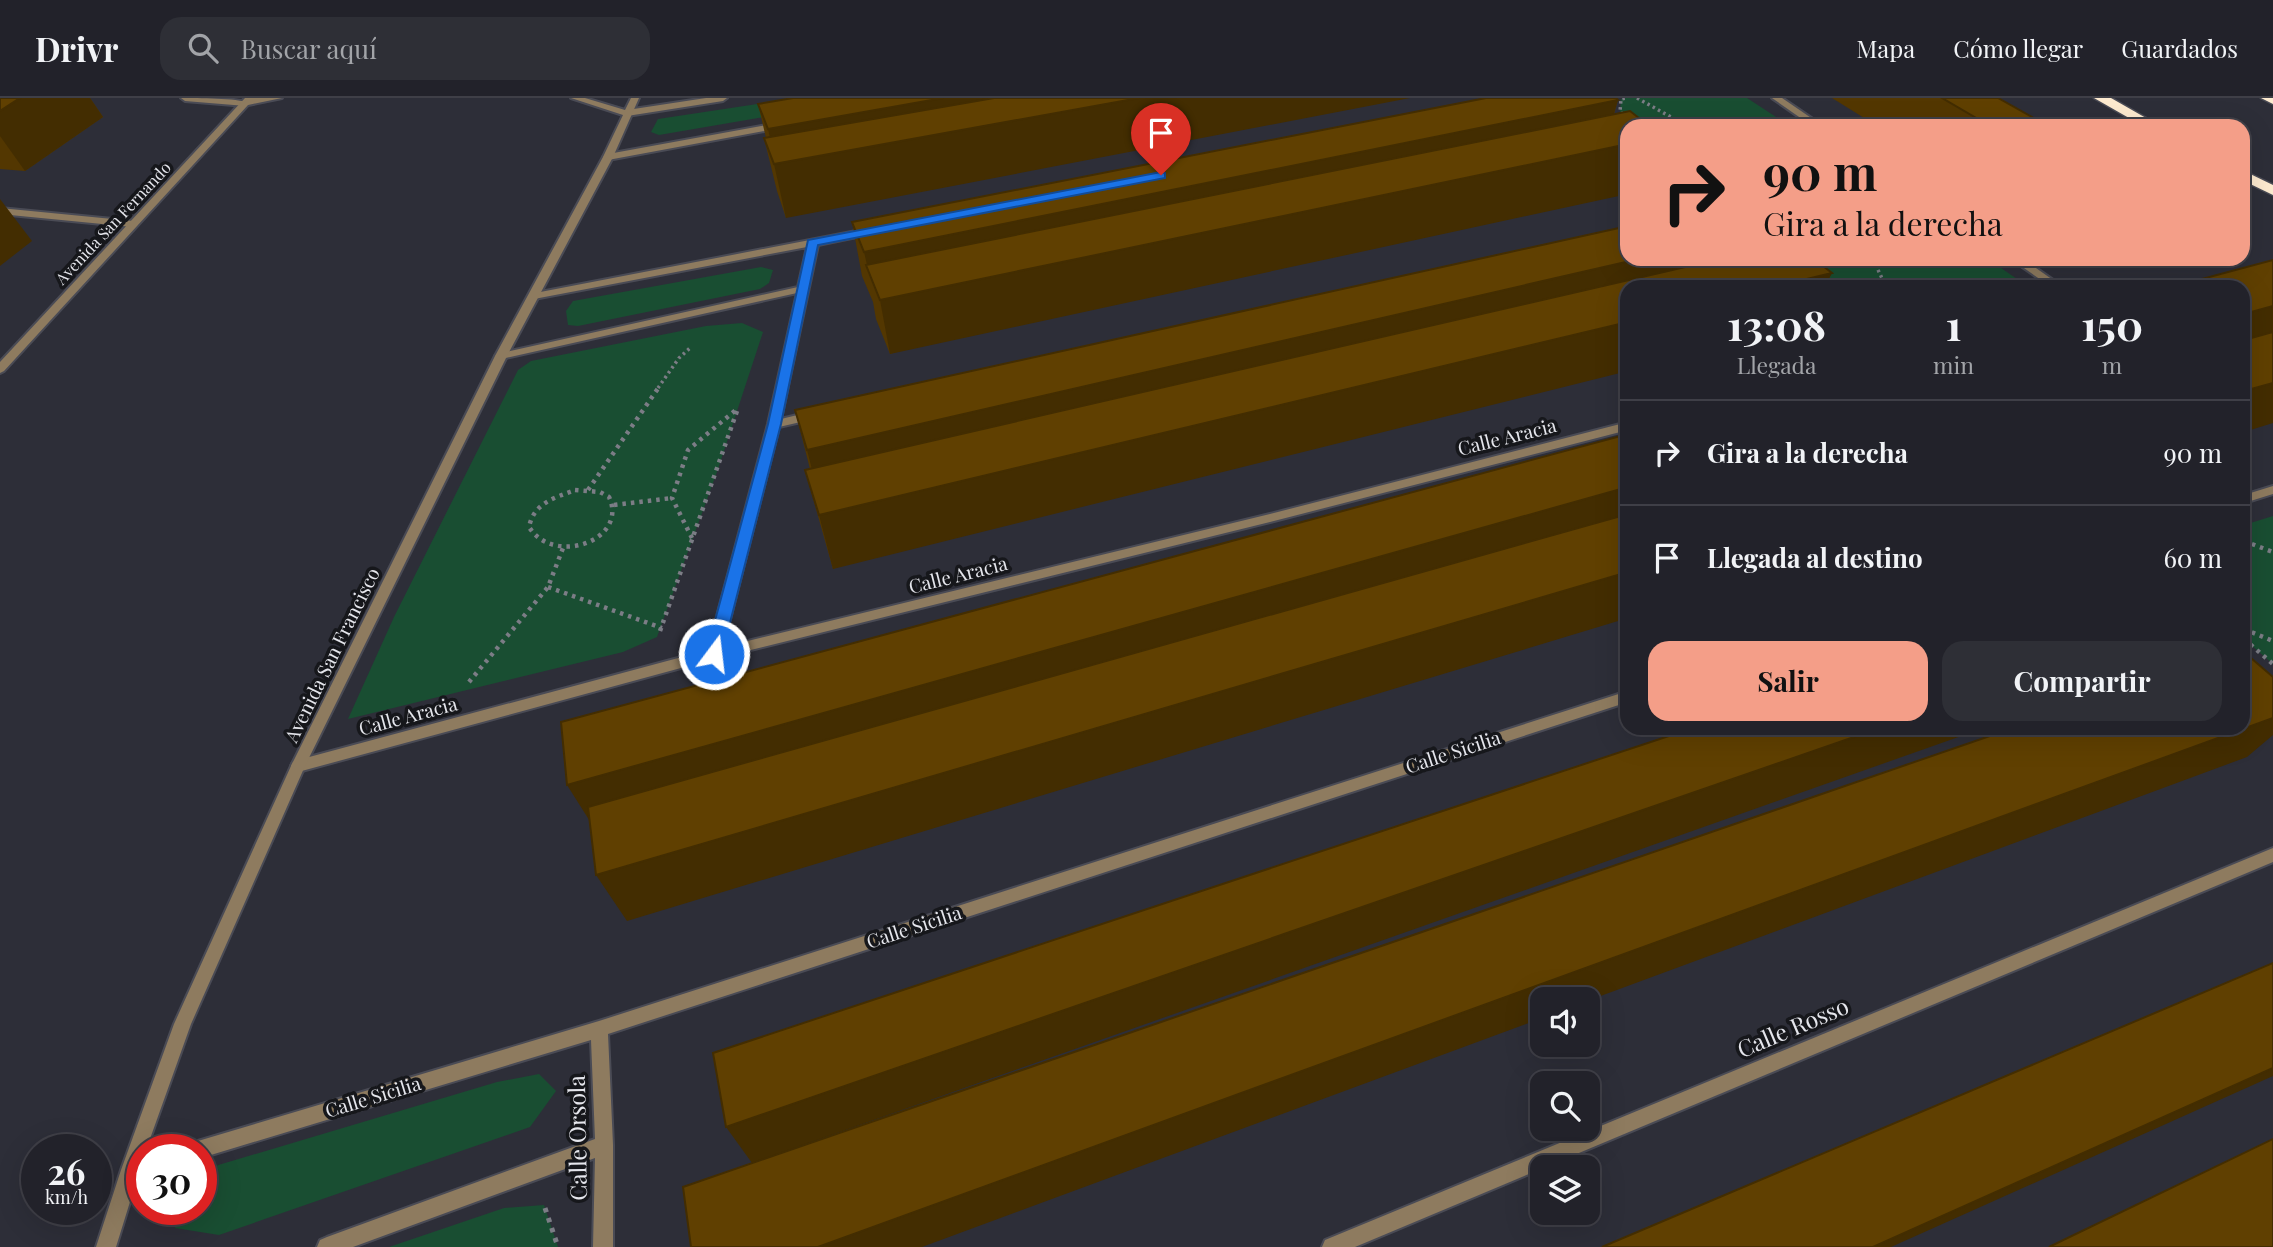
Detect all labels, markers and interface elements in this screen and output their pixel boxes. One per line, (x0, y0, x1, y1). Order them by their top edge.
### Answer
search box (160, 17, 650, 80)
text: Drivr (35, 26, 118, 70)
icon: search (184, 29, 222, 67)
text: Buscar aquí (240, 31, 377, 66)
text: Mapa (1857, 32, 1915, 64)
text: Cómo llegar (1953, 32, 2083, 64)
text: Guardados (2121, 32, 2238, 64)
pin (1131, 103, 1191, 175)
icon: arrive (1142, 114, 1180, 152)
text: 90 m (1763, 138, 1877, 203)
icon: right (1648, 147, 1739, 238)
street label: Avenida San Fernando (50, 157, 175, 289)
text: Gira a la derecha (1763, 201, 2003, 244)
text: 13:08 (1727, 296, 1826, 352)
text: 1 (1946, 296, 1962, 352)
text: 150 (2081, 296, 2143, 352)
text: Llegada (1737, 349, 1816, 380)
text: min (1933, 349, 1974, 380)
text: m (2102, 349, 2122, 380)
street label: Calle Aracia (1455, 411, 1559, 461)
icon: right (1648, 434, 1686, 472)
text: Gira a la derecha (1707, 435, 1908, 470)
text: 90 m (2164, 435, 2222, 470)
icon: arrive (1648, 539, 1686, 577)
text: Llegada al destino (1707, 540, 1923, 575)
text: 60 m (2163, 540, 2222, 575)
street label: Calle Aracia (906, 549, 1010, 599)
street label: Avenida San Francisco (277, 563, 385, 747)
position arrow (677, 617, 751, 691)
button: Salir (1648, 641, 1928, 721)
button: Compartir (1942, 641, 2222, 721)
street label: Calle Aracia (356, 689, 460, 741)
street label: Calle Sicilia (1402, 723, 1504, 779)
street label: Calle Sicilia (863, 898, 965, 954)
map controls (1530, 987, 1600, 1225)
button: sound (1530, 987, 1600, 1057)
street label: Calle Rosso (1732, 989, 1853, 1064)
street label: Calle Sicilia (322, 1069, 424, 1123)
button: search (1530, 1071, 1600, 1141)
street label: Calle Orsola (560, 1074, 593, 1201)
speed limit sign: 30 (126, 1134, 217, 1225)
text: 26 (48, 1147, 85, 1194)
button: layers (1530, 1155, 1600, 1225)
text: km/h (45, 1185, 88, 1209)

